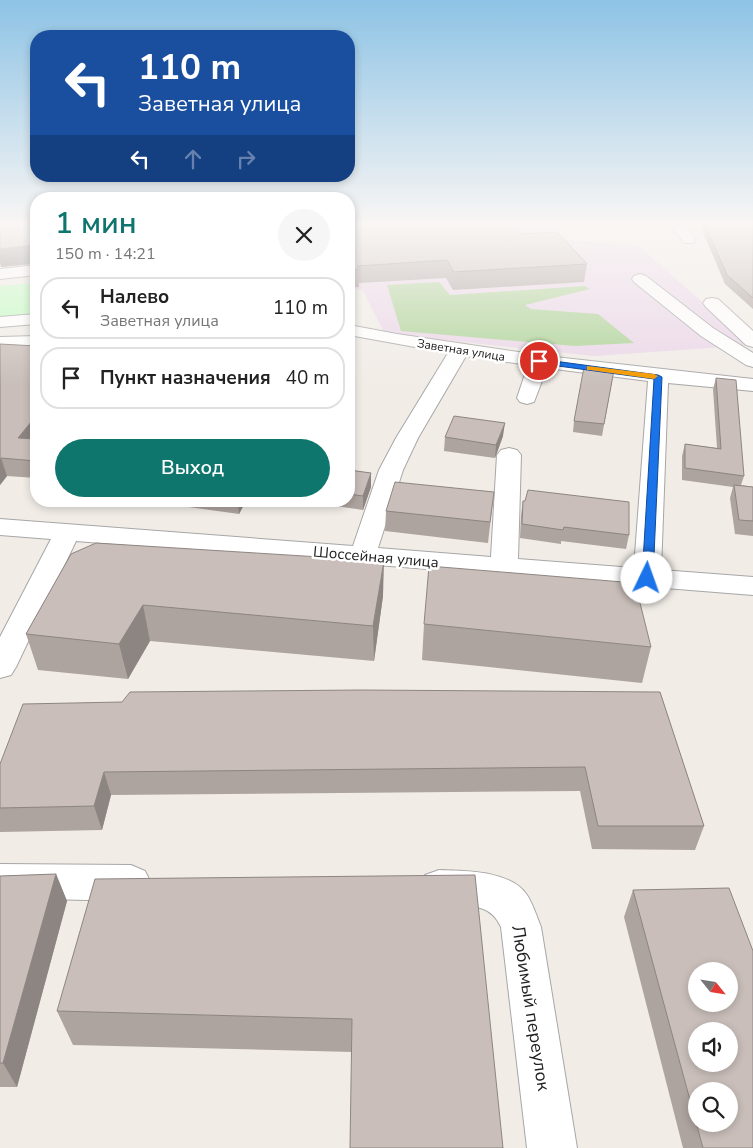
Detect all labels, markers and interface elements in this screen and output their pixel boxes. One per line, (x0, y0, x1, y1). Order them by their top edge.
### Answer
text: 110 m (138, 44, 241, 91)
icon: left (55, 50, 120, 115)
text: Заветная улица (138, 89, 301, 119)
icon: left (126, 145, 154, 173)
icon: ahead (179, 145, 207, 173)
icon: right (232, 145, 260, 173)
text: 1 мин (55, 203, 137, 244)
button: close (278, 209, 330, 261)
text: 150 m · 14:21 (55, 243, 156, 265)
text: Налево (100, 284, 169, 310)
icon: left (57, 294, 85, 322)
text: 110 m (273, 295, 328, 321)
text: Заветная улица (100, 310, 219, 332)
street label: Заветная улица (416, 335, 506, 365)
pin (518, 340, 560, 382)
icon: arrive (525, 347, 553, 375)
icon: arrive (57, 364, 85, 392)
text: Пункт назначения (100, 365, 271, 391)
text: 40 m (286, 365, 330, 391)
button: Выход (55, 439, 330, 497)
street label: Шоссейная улица (312, 542, 440, 572)
position arrow (620, 551, 672, 603)
street label: Любимый переулок (506, 923, 556, 1093)
north arrow (688, 962, 738, 1012)
map controls (688, 962, 738, 1132)
button: sound (688, 1022, 738, 1072)
button: search (688, 1082, 738, 1132)

